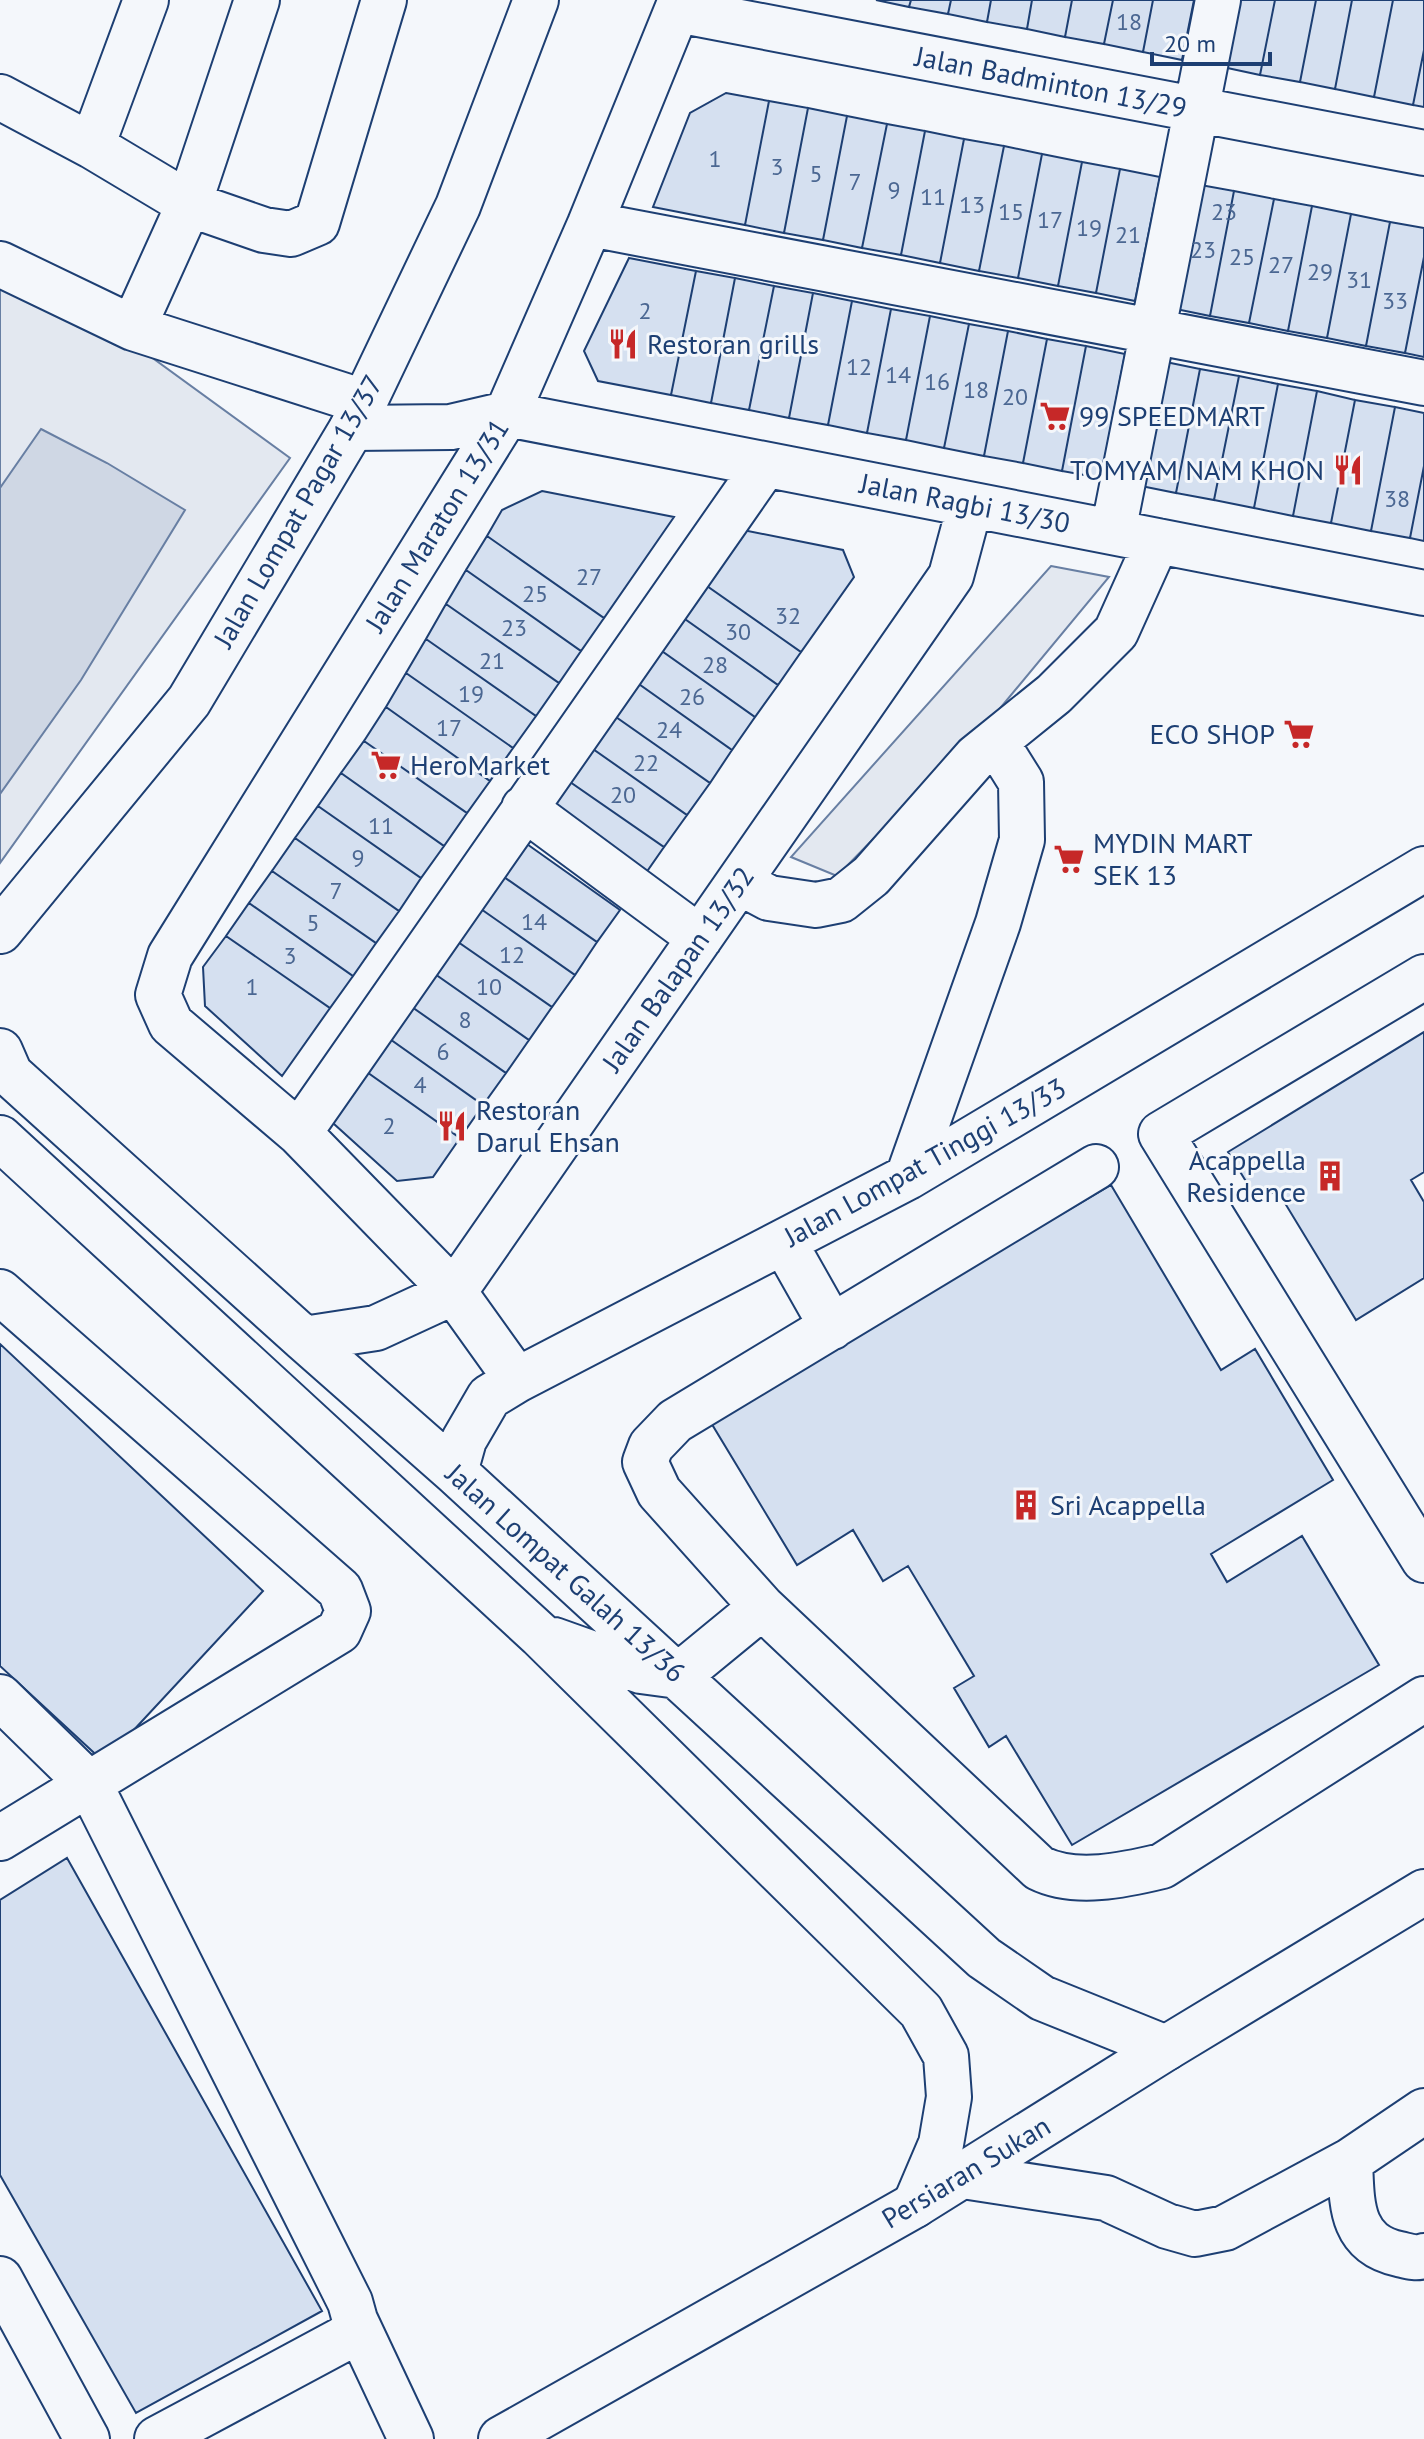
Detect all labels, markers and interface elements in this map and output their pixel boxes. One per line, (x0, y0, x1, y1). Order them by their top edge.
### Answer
house number: 18 (1116, 6, 1142, 37)
scale bar (1152, 16, 1270, 66)
text: 20 m (1164, 28, 1216, 59)
street label: Jalan Badminton 13/29 (911, 37, 1190, 126)
house number: 1 (708, 143, 722, 174)
house number: 3 (770, 151, 784, 182)
house number: 5 (809, 158, 823, 189)
house number: 7 (848, 166, 862, 197)
house number: 9 (887, 174, 901, 205)
house number: 11 (920, 181, 946, 212)
house number: 13 (959, 189, 985, 220)
house number: 15 (998, 196, 1024, 227)
house number: 23 (1211, 196, 1237, 227)
house number: 17 (1037, 204, 1063, 235)
house number: 19 (1076, 212, 1102, 243)
house number: 21 (1115, 219, 1141, 250)
house number: 23 (1190, 234, 1216, 265)
house number: 25 (1229, 241, 1255, 272)
house number: 27 (1268, 249, 1294, 280)
house number: 29 (1307, 256, 1333, 287)
house number: 31 (1346, 264, 1372, 295)
house number: 33 (1382, 285, 1408, 316)
house number: 2 (638, 295, 652, 326)
place label: Restoran grills (647, 325, 819, 362)
restaurant icon: Restoran grills (606, 327, 640, 361)
house number: 12 (846, 351, 872, 382)
house number: 14 (885, 359, 911, 390)
house number: 16 (924, 366, 950, 397)
street label: Jalan Lompat Pagar 13/37 (204, 368, 391, 655)
house number: 18 (963, 374, 989, 405)
house number: 20 (1002, 381, 1028, 412)
place label: 99 SPEEDMART (1079, 397, 1265, 434)
supermarket icon: 99 SPEEDMART (1038, 399, 1072, 433)
street label: Jalan Maraton 13/31 (356, 411, 517, 639)
place label: TOMYAM NAM KHON (1070, 451, 1324, 488)
restaurant icon: TOMYAM NAM KHON (1331, 453, 1365, 487)
street label: Jalan Ragbi 13/30 (856, 464, 1073, 541)
house number: 38 (1384, 483, 1410, 514)
house number: 27 (576, 561, 602, 592)
house number: 25 (522, 578, 548, 609)
house number: 32 (775, 600, 801, 631)
house number: 23 (501, 612, 527, 643)
house number: 30 (725, 616, 751, 647)
house number: 21 (479, 645, 505, 676)
house number: 28 (702, 649, 728, 680)
house number: 19 (458, 678, 484, 709)
house number: 26 (679, 681, 705, 712)
house number: 17 (436, 712, 462, 743)
house number: 24 (656, 714, 682, 745)
place label: ECO SHOP (1150, 715, 1275, 752)
supermarket icon: ECO SHOP (1282, 717, 1316, 751)
place label: HeroMarket (410, 746, 550, 783)
house number: 22 (633, 747, 659, 778)
supermarket icon: HeroMarket (369, 748, 403, 782)
house number: 20 (610, 779, 636, 810)
house number: 11 (368, 810, 394, 841)
place label: MYDIN MART SEK 13 (1093, 824, 1253, 893)
house number: 9 (351, 842, 365, 873)
supermarket icon: MYDIN MART SEK 13 (1052, 842, 1086, 876)
street label: Jalan Balapan 13/32 (592, 859, 762, 1079)
house number: 7 (329, 875, 343, 906)
house number: 14 (521, 906, 547, 937)
house number: 5 (306, 907, 320, 938)
house number: 12 (499, 939, 525, 970)
house number: 3 (283, 940, 297, 971)
house number: 1 (245, 971, 259, 1002)
house number: 10 (476, 971, 502, 1002)
house number: 8 (458, 1004, 472, 1035)
house number: 6 (436, 1036, 450, 1067)
house number: 4 (413, 1069, 427, 1100)
street label: Jalan Lompat Tinggi 13/33 (776, 1069, 1072, 1255)
place label: Restoran Darul Ehsan (476, 1091, 620, 1160)
restaurant icon: Restoran Darul Ehsan (435, 1109, 469, 1143)
house number: 2 (382, 1110, 396, 1141)
place label: Acappella Residence (1186, 1141, 1306, 1210)
building icon: Acappella Residence (1313, 1159, 1347, 1193)
street label: Jalan Lompat Galah 13/36 (438, 1454, 694, 1690)
place label: Sri Acappella (1050, 1486, 1206, 1523)
building icon: Sri Acappella (1009, 1488, 1043, 1522)
street label: Persiaran Sukan (875, 2107, 1057, 2236)

